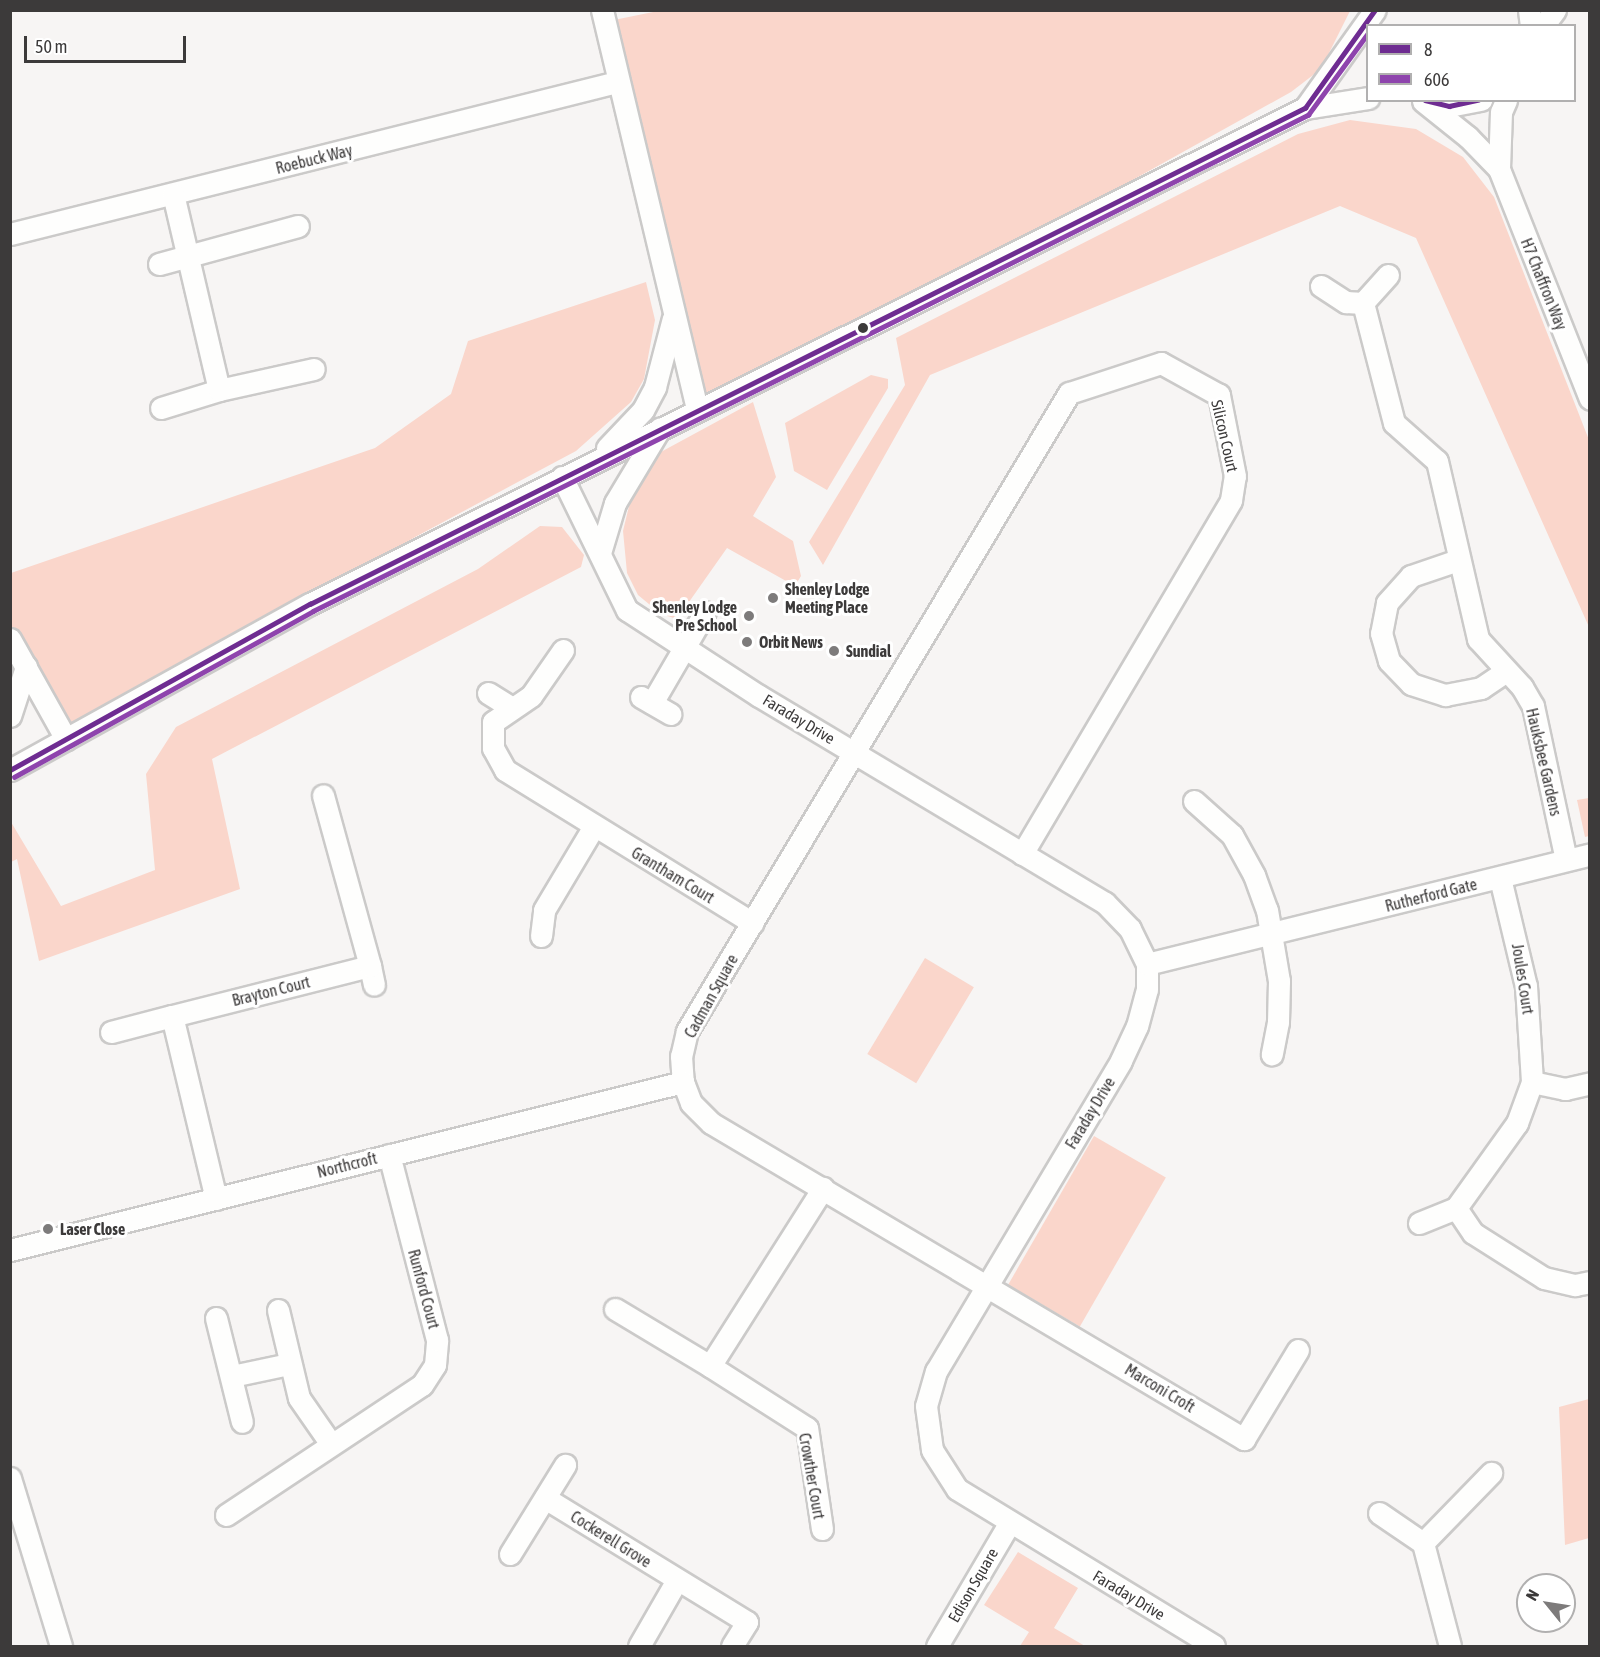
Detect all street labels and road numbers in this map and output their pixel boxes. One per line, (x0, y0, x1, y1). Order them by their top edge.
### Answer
street label: Roebuck Way (274, 140, 354, 178)
street label: H7 Chaffron Way (1517, 235, 1571, 333)
street label: Silicon Court (1207, 398, 1243, 474)
street label: Faraday Drive (760, 690, 838, 748)
street label: Hauksbee Gardens (1522, 706, 1566, 818)
street label: Grantham Court (628, 843, 718, 907)
street label: Rutherford Gate (1383, 874, 1479, 916)
street label: Joules Court (1508, 942, 1538, 1016)
street label: Cadman Square (680, 951, 742, 1041)
street label: Brayton Court (230, 972, 312, 1010)
street label: Faraday Drive (1061, 1074, 1119, 1152)
street label: Northcroft (315, 1148, 379, 1182)
street label: Runford Court (404, 1247, 444, 1331)
street label: Marconi Croft (1121, 1360, 1199, 1416)
street label: Crowther Court (795, 1431, 829, 1521)
street label: Cockerell Grove (567, 1507, 655, 1571)
street label: Edison Square (944, 1544, 1002, 1626)
street label: Faraday Drive (1090, 1566, 1168, 1624)

